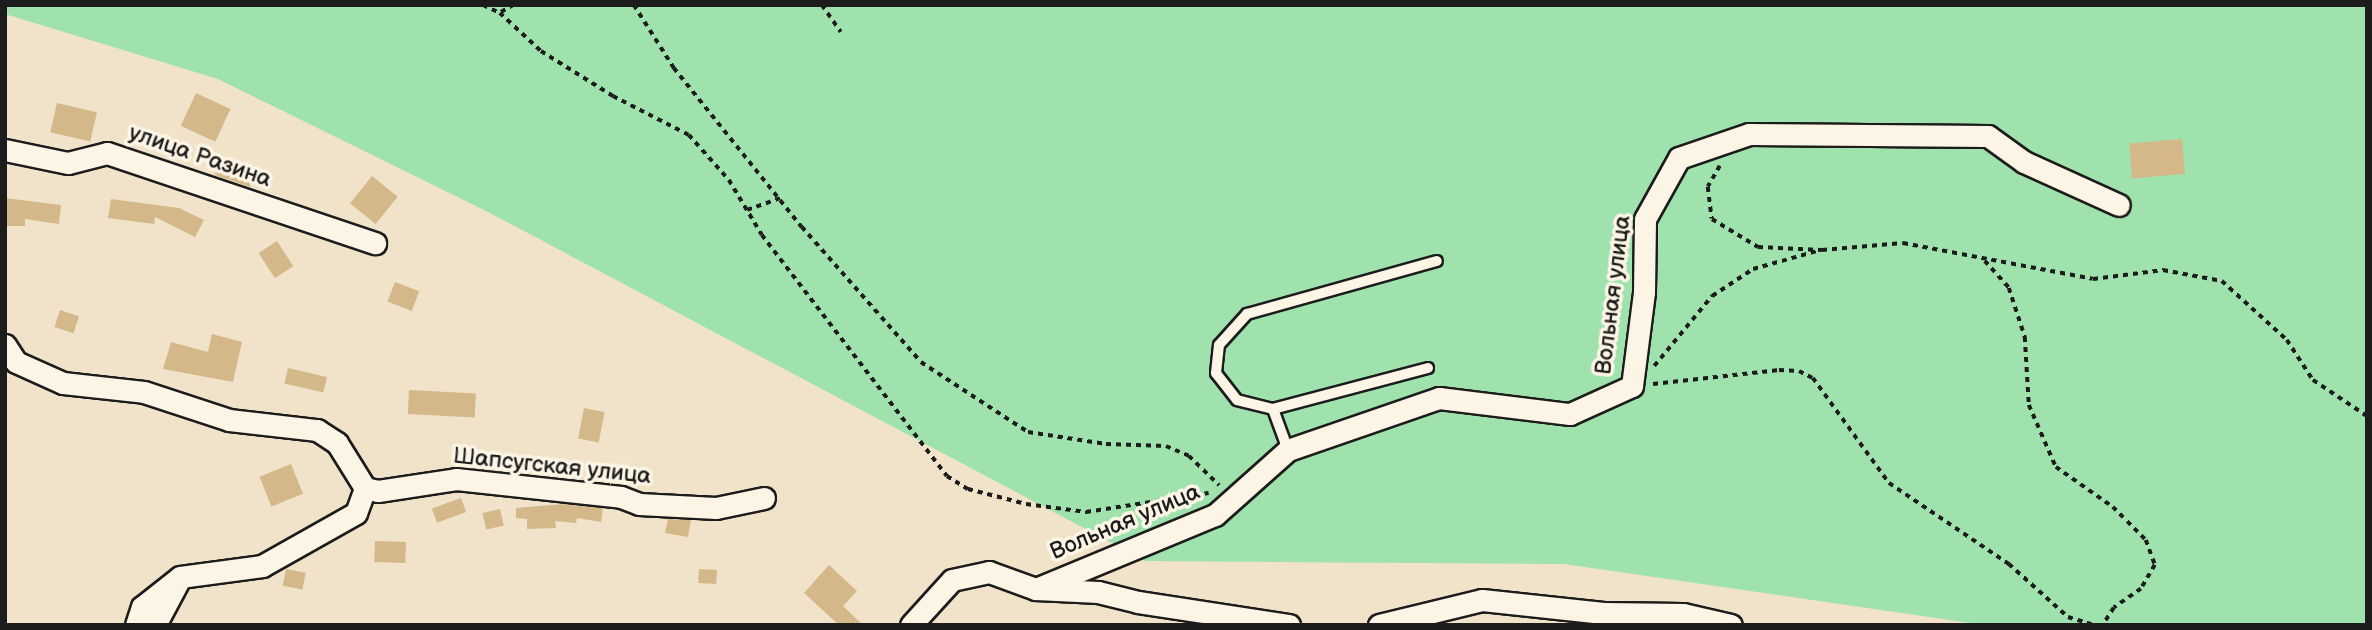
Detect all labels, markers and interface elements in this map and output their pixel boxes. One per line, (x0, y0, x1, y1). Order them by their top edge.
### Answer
street label: улица Разина (125, 119, 275, 193)
street label: Вольная улица (1590, 214, 1636, 376)
street label: Шапсугская улица (452, 442, 652, 490)
street label: Вольная улица (1046, 478, 1204, 566)

